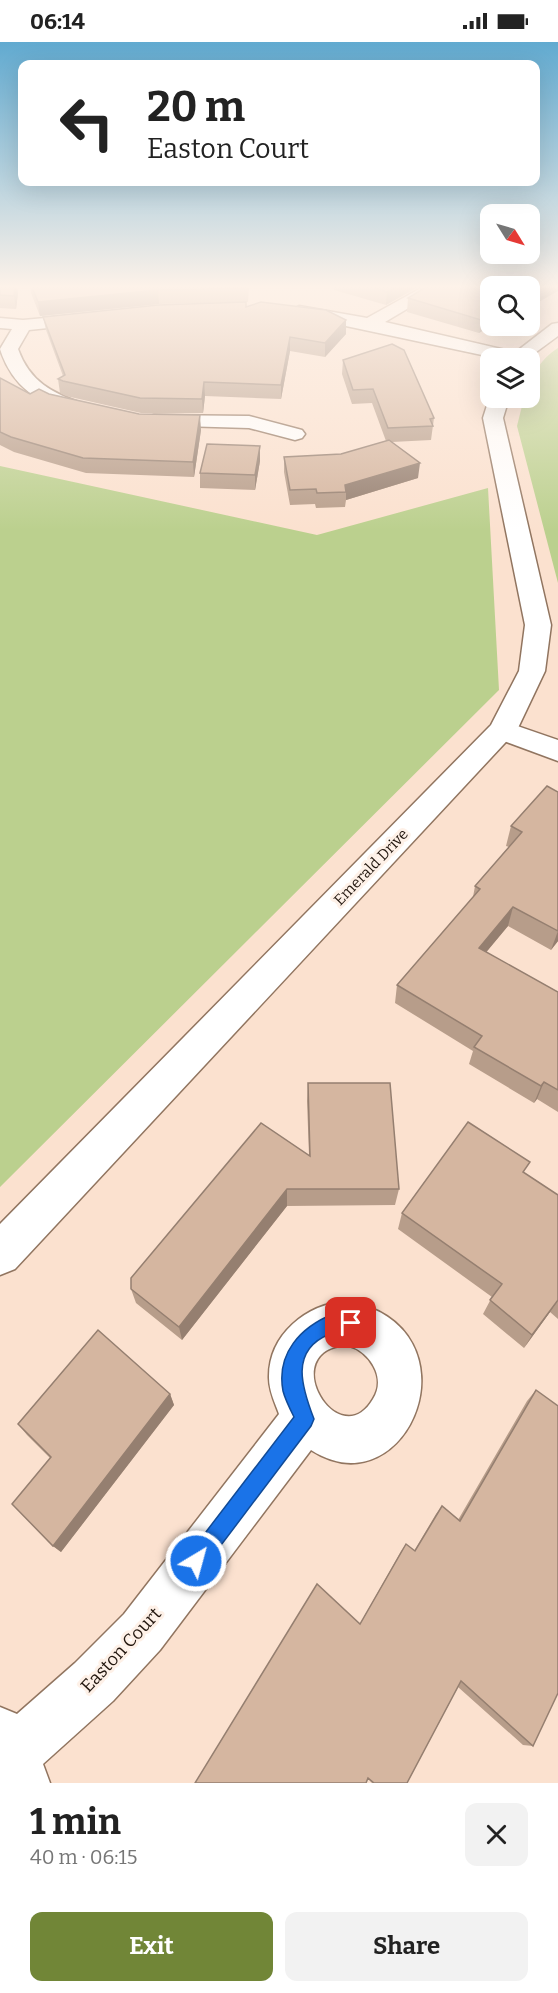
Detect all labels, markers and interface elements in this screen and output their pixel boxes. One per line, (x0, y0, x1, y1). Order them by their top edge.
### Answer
text: 06:14 (30, 8, 85, 35)
text: 20 m (147, 82, 245, 132)
icon: left (48, 84, 126, 162)
text: Easton Court (147, 133, 309, 165)
north arrow (480, 204, 540, 264)
map controls (480, 204, 540, 408)
button: search (480, 276, 540, 336)
button: layers (480, 348, 540, 408)
street label: Emerald Drive (330, 825, 412, 909)
pin (325, 1297, 376, 1348)
icon: arrive (334, 1306, 367, 1339)
position arrow (164, 1529, 228, 1593)
street label: Easton Court (76, 1603, 166, 1697)
text: 1 min (30, 1800, 121, 1844)
button: close (465, 1803, 528, 1866)
text: 40 m · 06:15 (30, 1845, 137, 1869)
button: Exit (30, 1912, 273, 1981)
button: Share (285, 1912, 528, 1981)

